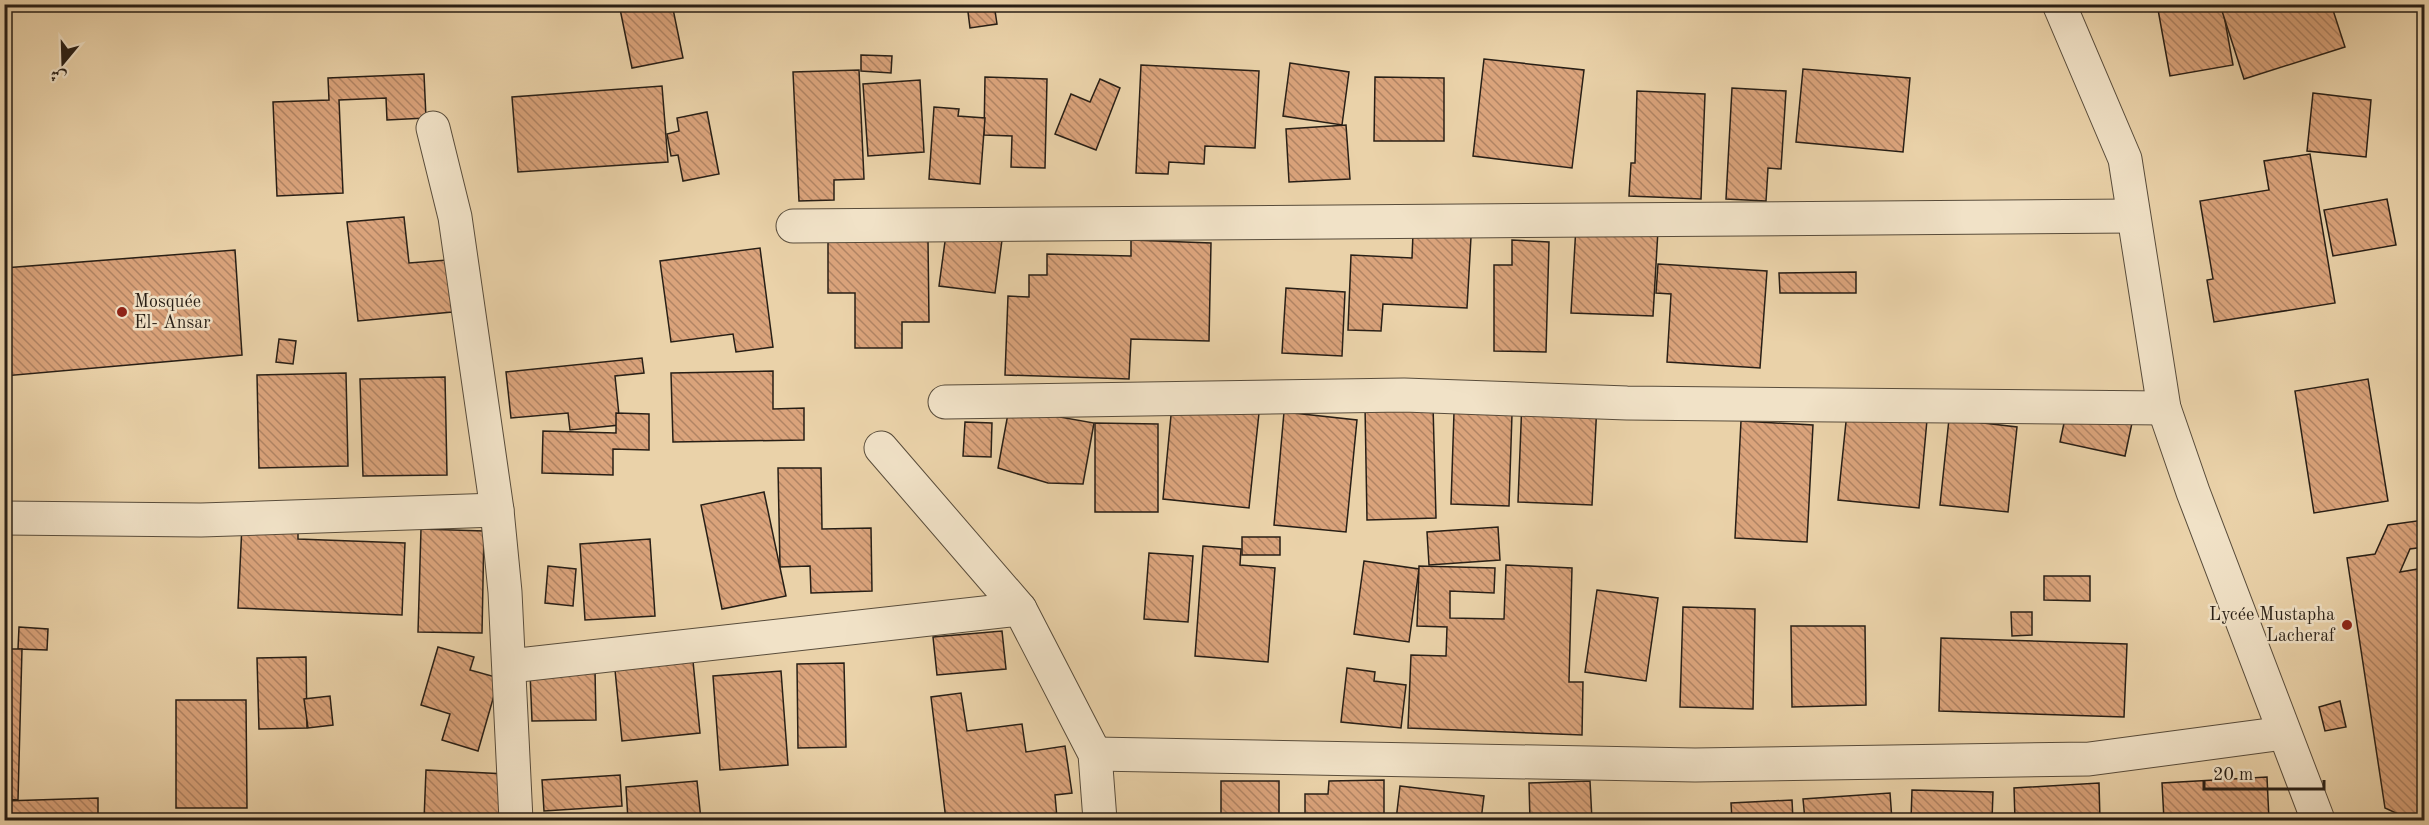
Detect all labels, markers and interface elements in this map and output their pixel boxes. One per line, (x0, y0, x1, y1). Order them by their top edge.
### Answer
north arrow (33, 33, 93, 93)
text: ش (49, 65, 69, 85)
place label: Mosquée El- Ansar (134, 293, 211, 332)
marker: Mosquée El- Ansar (115, 305, 129, 319)
place label: Lycée Mustapha Lacheraf (2209, 606, 2336, 645)
marker: Lycée Mustapha Lacheraf (2340, 618, 2354, 632)
scale bar (2204, 753, 2324, 791)
text: 20 m (2213, 766, 2253, 784)

